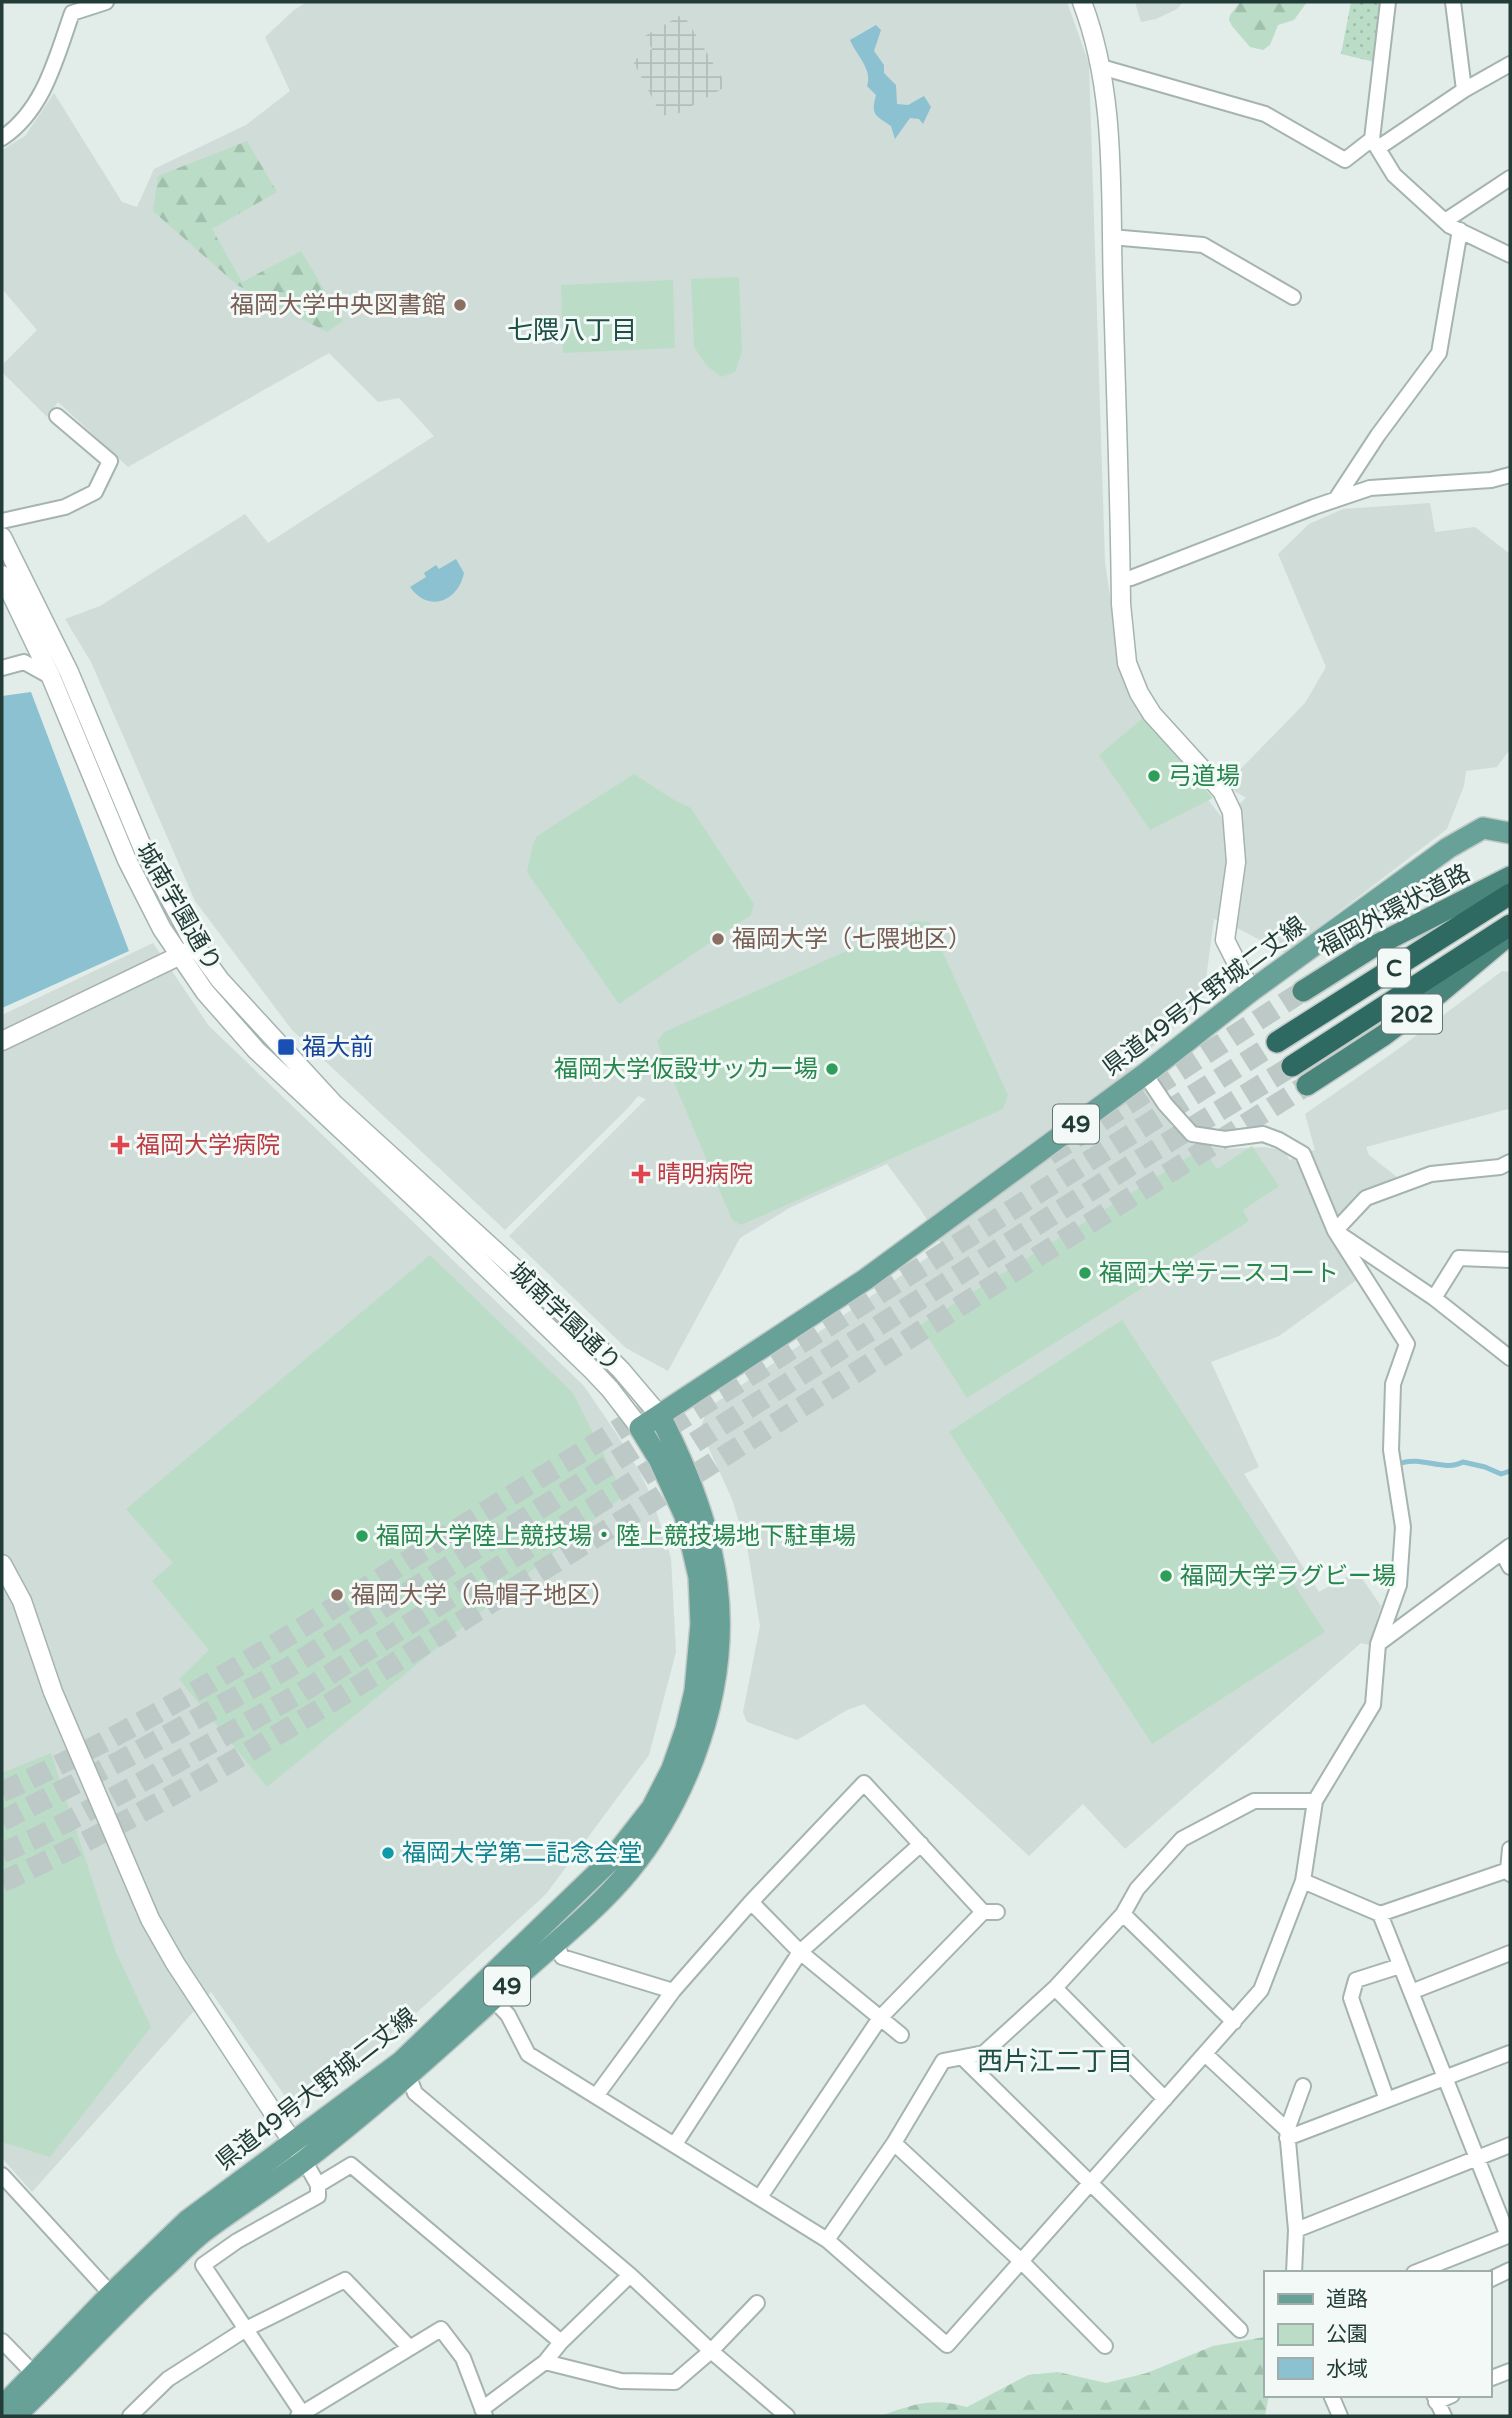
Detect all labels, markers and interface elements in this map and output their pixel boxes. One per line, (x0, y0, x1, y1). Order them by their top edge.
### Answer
place label: 福岡大学中央図書館 (230, 291, 446, 320)
marker: 福岡大学中央図書館 (452, 297, 468, 313)
district label: 七隈八丁目 (507, 315, 637, 346)
place label: 弓道場 (1168, 762, 1240, 791)
marker: 弓道場 (1146, 768, 1162, 784)
street label: 城南学園通り (130, 838, 227, 977)
street label: 福岡外環状道路 (1313, 858, 1475, 963)
street label: 県道49号大野城二丈線 (1097, 911, 1311, 1082)
place label: 福岡大学（七隈地区） (732, 925, 972, 954)
marker: 福岡大学（七隈地区） (710, 931, 726, 947)
road number: C (1378, 948, 1410, 987)
road number: 202 (1382, 995, 1442, 1034)
place label: 福大前 (302, 1033, 374, 1062)
marker: 福大前 (276, 1037, 296, 1057)
place label: 福岡大学仮設サッカー場 (554, 1055, 818, 1084)
marker: 福岡大学仮設サッカー場 (824, 1061, 840, 1077)
road number: 49 (1053, 1105, 1099, 1144)
place label: 福岡大学病院 (136, 1131, 280, 1160)
marker: 福岡大学病院 (110, 1135, 130, 1155)
place label: 晴明病院 (657, 1160, 753, 1189)
marker: 晴明病院 (631, 1164, 651, 1184)
street label: 城南学園通り (503, 1257, 627, 1378)
place label: 福岡大学テニスコート (1099, 1259, 1339, 1288)
marker: 福岡大学テニスコート (1077, 1265, 1093, 1281)
place label: 福岡大学陸上競技場・陸上競技場地下駐車場 (376, 1522, 856, 1551)
marker: 福岡大学陸上競技場・陸上競技場地下駐車場 (354, 1528, 370, 1544)
place label: 福岡大学ラグビー場 (1180, 1562, 1396, 1591)
marker: 福岡大学ラグビー場 (1158, 1568, 1174, 1584)
place label: 福岡大学（烏帽子地区） (351, 1581, 615, 1610)
marker: 福岡大学（烏帽子地区） (329, 1587, 345, 1603)
place label: 福岡大学第二記念会堂 (402, 1839, 642, 1868)
marker: 福岡大学第二記念会堂 (380, 1845, 396, 1861)
road number: 49 (484, 1966, 530, 2006)
street label: 県道49号大野城二丈線 (210, 2002, 422, 2177)
district label: 西片江二丁目 (977, 2046, 1133, 2077)
legend (1264, 2271, 1491, 2397)
text: 道路 (1326, 2287, 1368, 2312)
text: 公園 (1326, 2322, 1368, 2347)
text: 水域 (1326, 2357, 1368, 2382)

